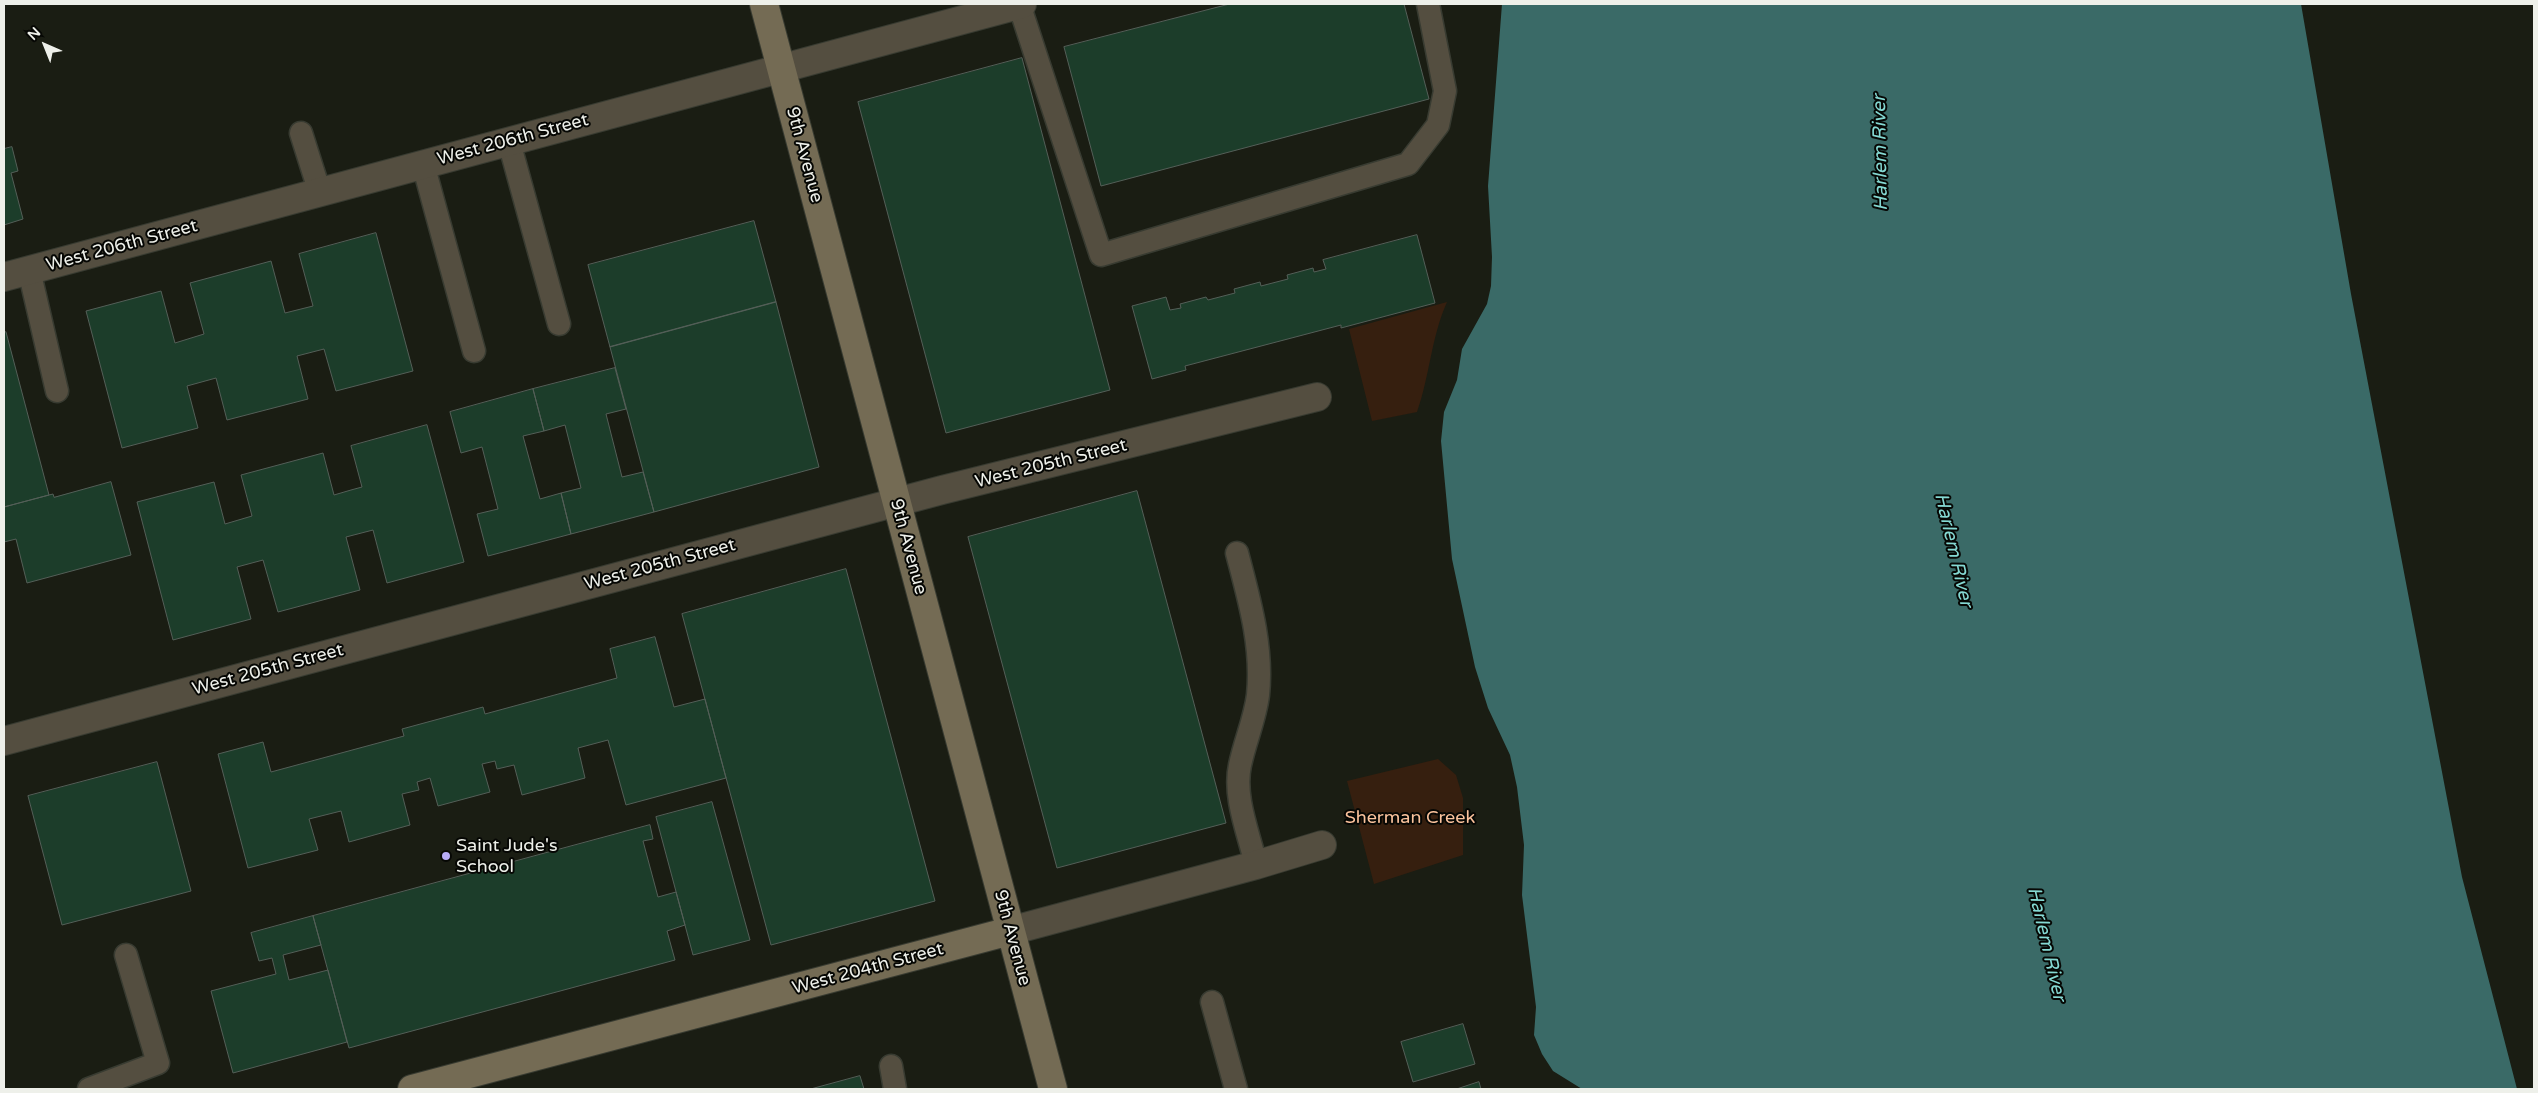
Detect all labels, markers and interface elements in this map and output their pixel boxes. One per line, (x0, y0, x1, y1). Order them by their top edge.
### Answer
north arrow (20, 20, 70, 70)
text: N (24, 24, 44, 44)
water label: Harlem River (1869, 95, 1893, 211)
street label: 9th Avenue (781, 105, 827, 205)
street label: West 206th Street (435, 109, 591, 171)
street label: West 206th Street (44, 215, 200, 277)
street label: West 205th Street (973, 435, 1129, 493)
water label: Harlem River (1929, 491, 1977, 609)
street label: 9th Avenue (885, 497, 931, 597)
street label: West 205th Street (582, 534, 738, 596)
street label: West 205th Street (190, 639, 346, 701)
park label: Sherman Creek (1345, 807, 1475, 829)
place label: Saint Jude's School (456, 835, 558, 878)
marker: Saint Jude's School (440, 850, 452, 862)
water label: Harlem River (2022, 885, 2070, 1003)
street label: 9th Avenue (989, 888, 1035, 988)
street label: West 204th Street (790, 938, 946, 1000)

